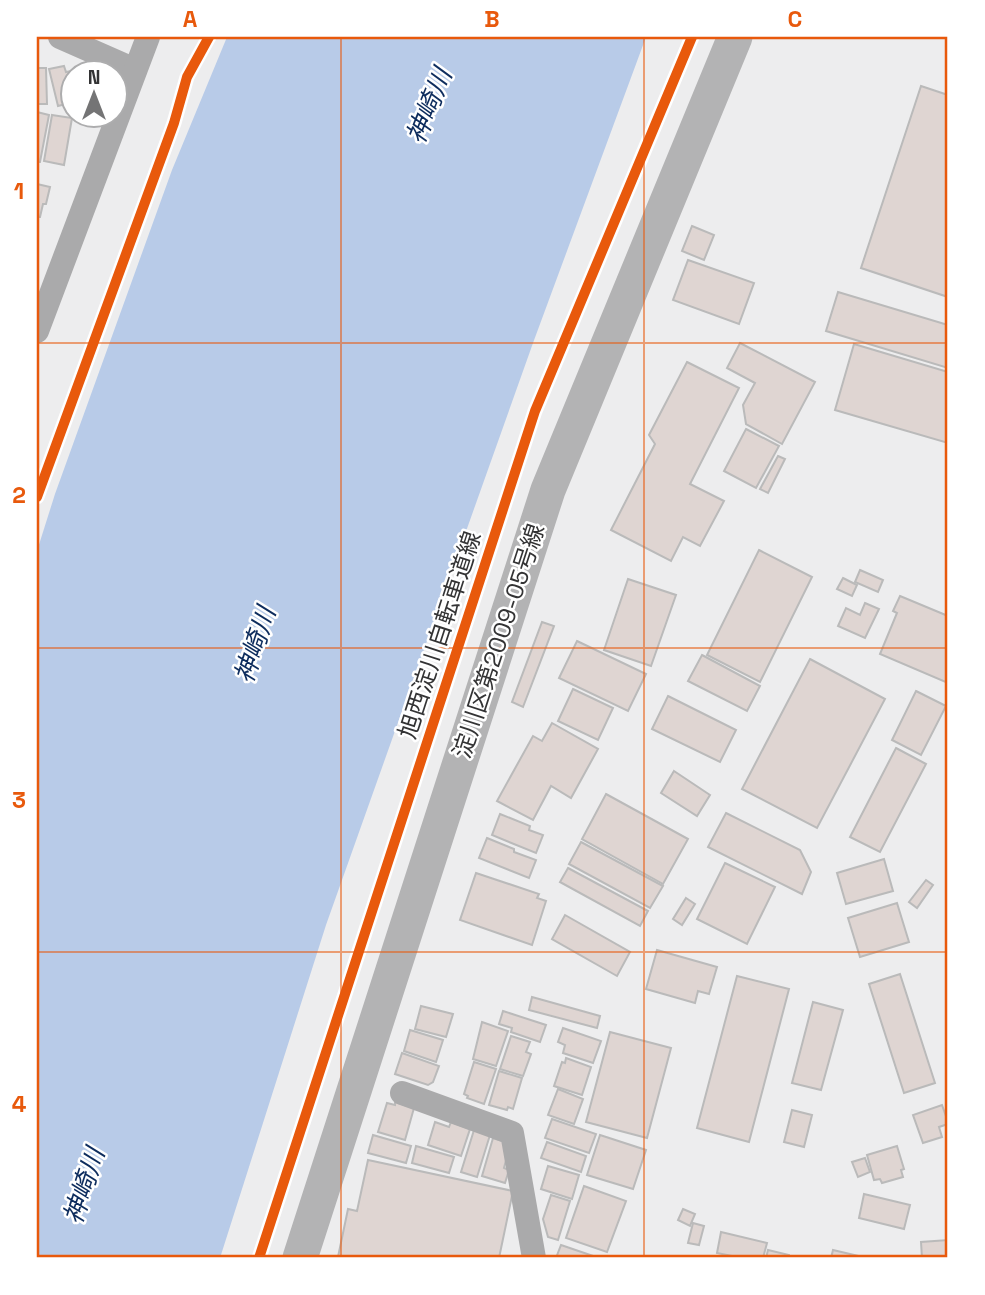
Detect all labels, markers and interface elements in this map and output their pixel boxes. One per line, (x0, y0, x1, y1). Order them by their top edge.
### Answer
text: A (183, 4, 198, 34)
text: B (484, 4, 500, 34)
text: C (788, 4, 802, 34)
north arrow (60, 60, 130, 130)
water label: 神崎川 (399, 61, 460, 149)
text: N (88, 65, 100, 90)
text: 1 (14, 176, 24, 206)
text: 2 (12, 480, 26, 510)
street label: 淀川区第2009-05号線 (446, 520, 551, 762)
street label: 旭西淀川自転車道線 (391, 527, 488, 742)
water label: 神崎川 (227, 600, 284, 687)
text: 3 (12, 785, 26, 815)
text: 4 (12, 1089, 27, 1119)
water label: 神崎川 (56, 1141, 113, 1228)

